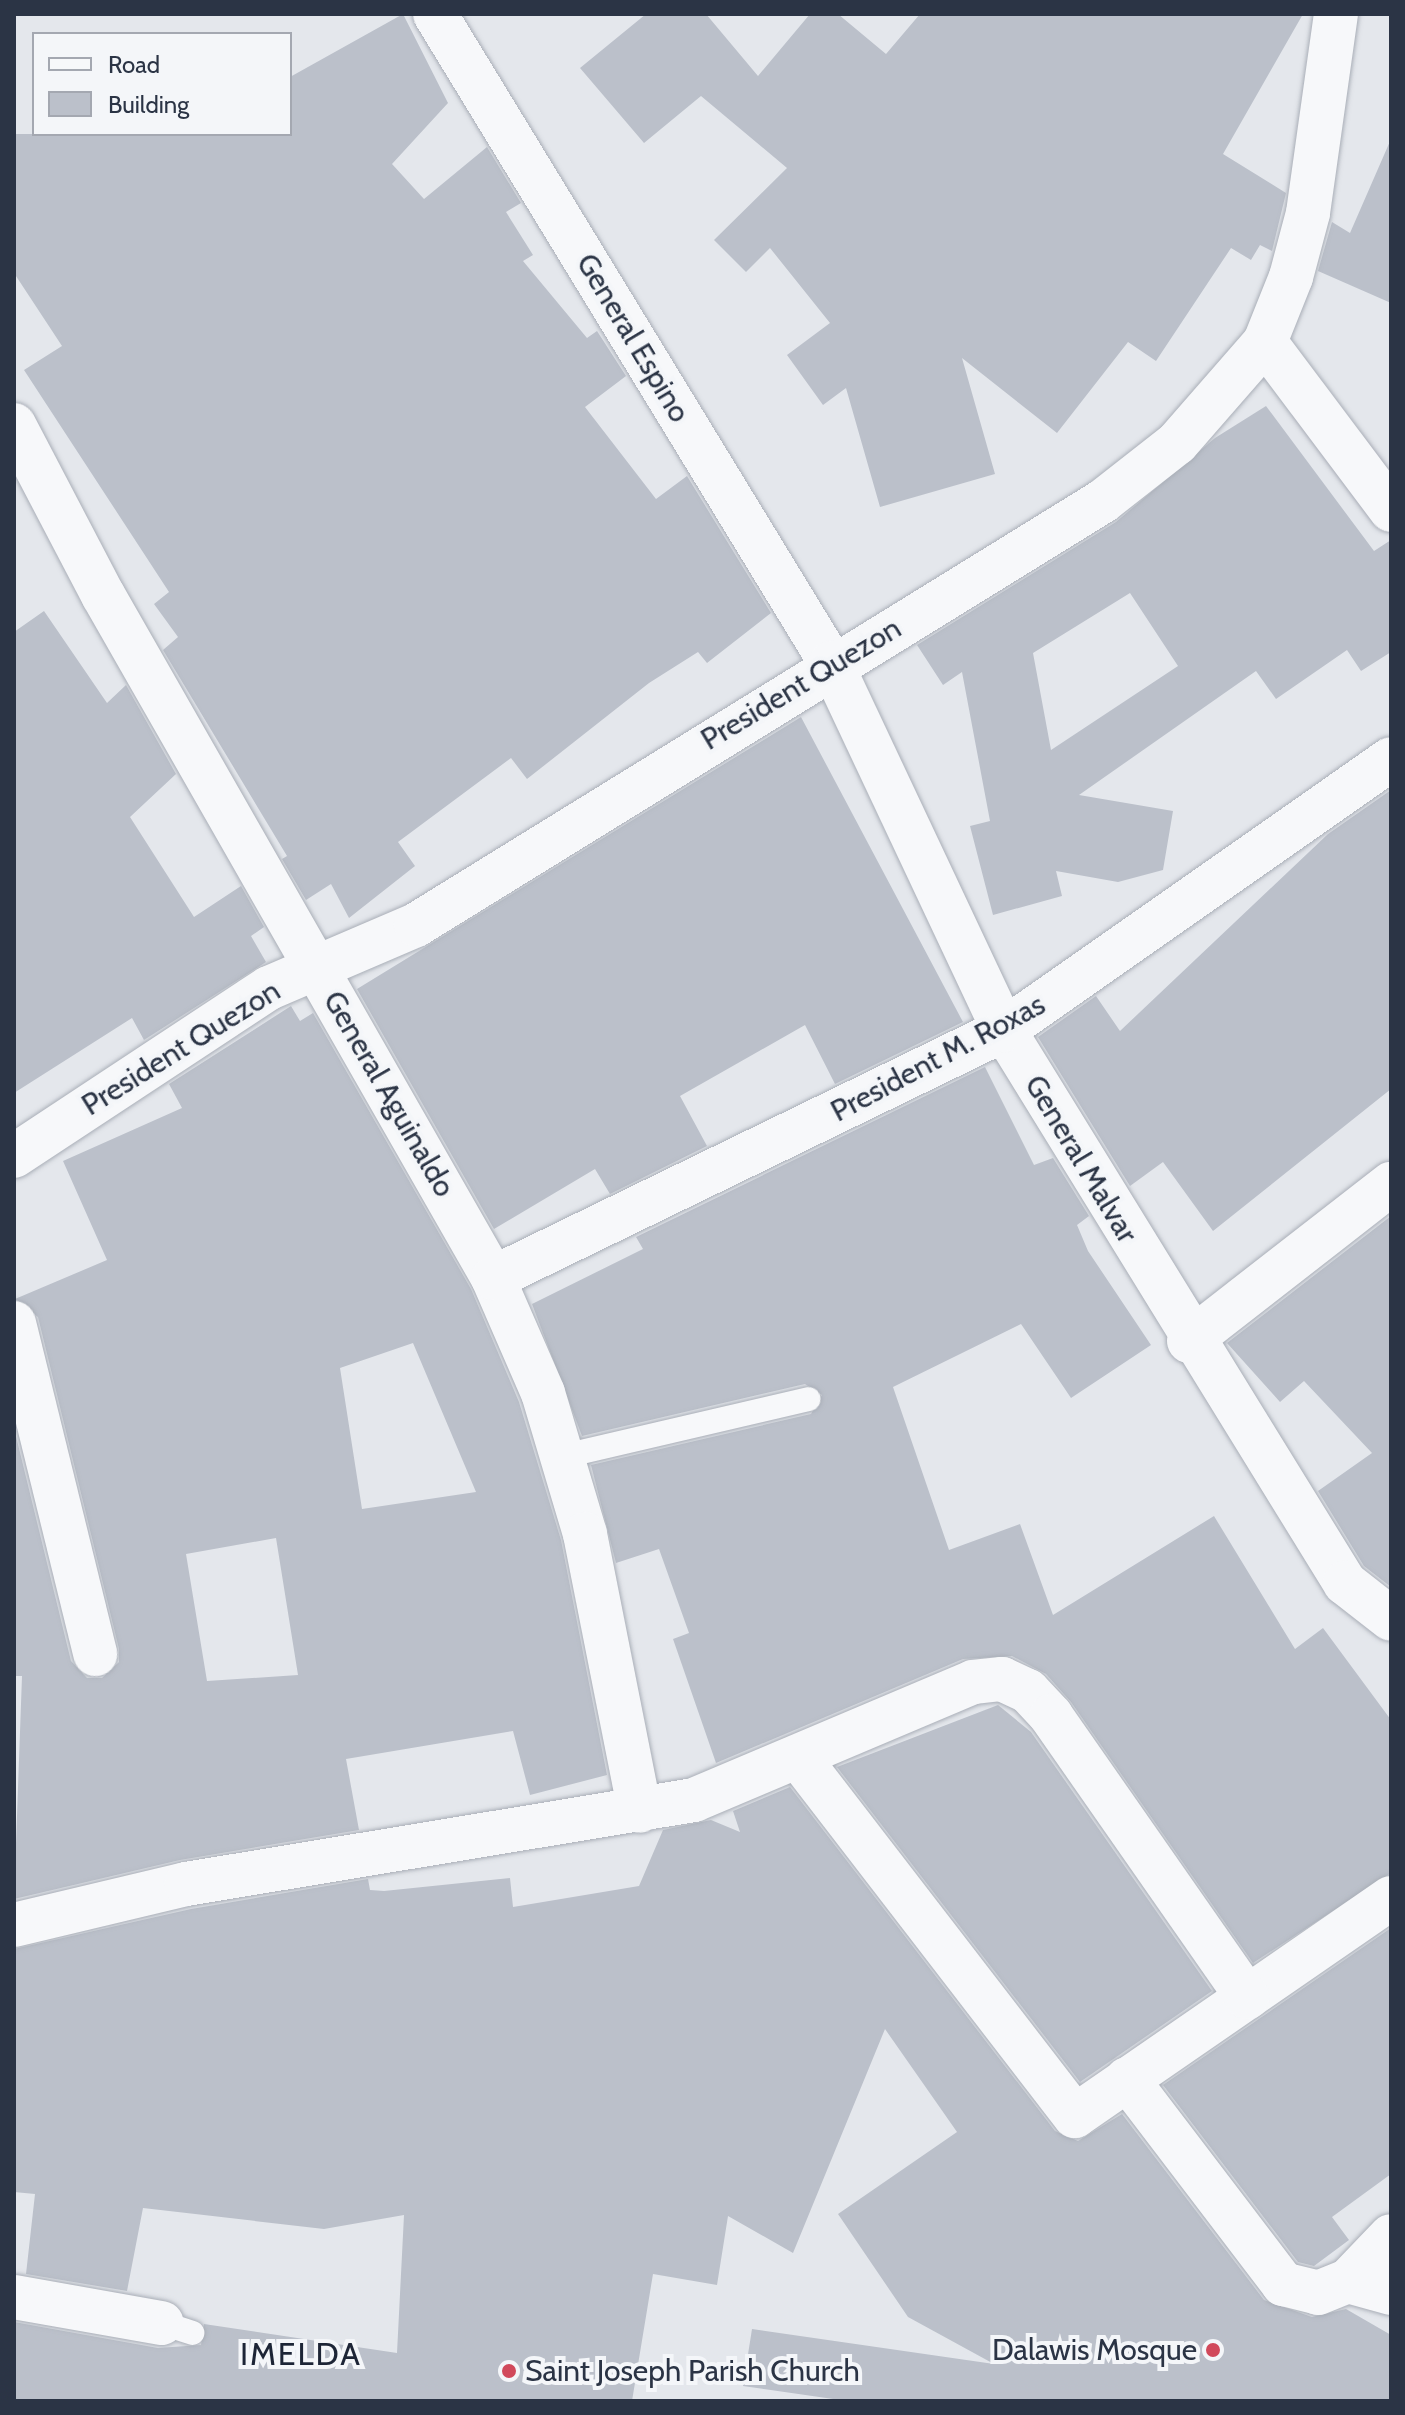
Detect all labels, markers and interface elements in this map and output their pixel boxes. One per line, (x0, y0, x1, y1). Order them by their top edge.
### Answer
legend (32, 32, 292, 136)
text: Road (108, 50, 160, 79)
text: Building (108, 90, 189, 119)
street label: General Espino (569, 247, 697, 429)
street label: President Quezon (695, 610, 907, 758)
street label: President Quezon (75, 973, 287, 1123)
street label: General Aguinaldo (316, 985, 462, 1203)
street label: President M. Roxas (825, 986, 1051, 1130)
street label: General Malvar (1017, 1069, 1145, 1249)
place label: Dalawis Mosque (992, 2332, 1197, 2368)
district label: IMELDA (240, 2335, 362, 2373)
marker: Dalawis Mosque (1204, 2341, 1222, 2359)
place label: Saint Joseph Parish Church (525, 2353, 860, 2389)
marker: Saint Joseph Parish Church (500, 2362, 518, 2380)

